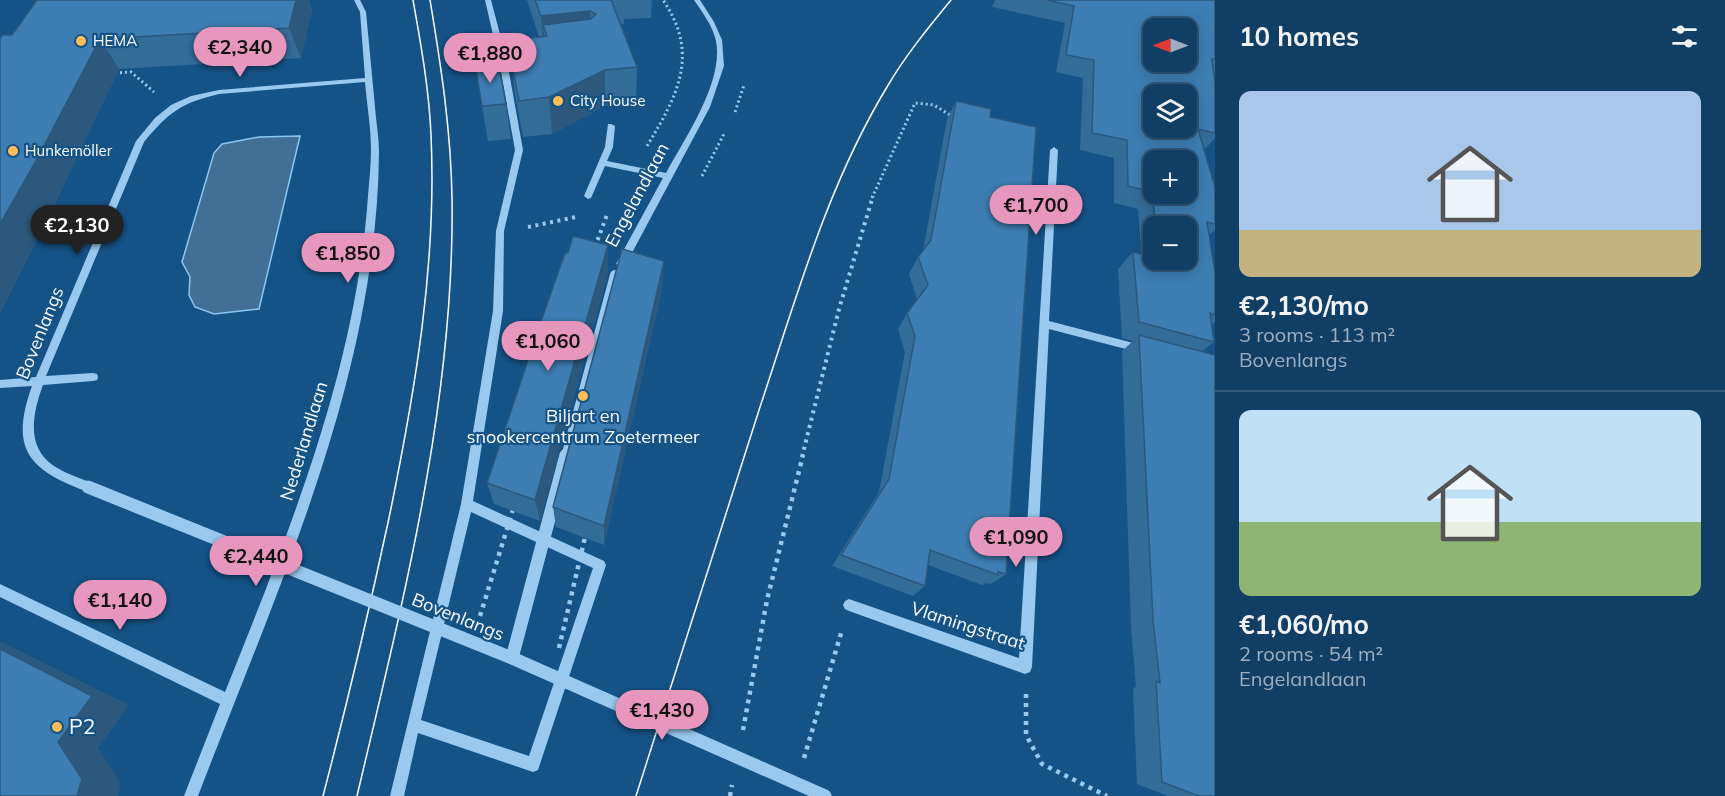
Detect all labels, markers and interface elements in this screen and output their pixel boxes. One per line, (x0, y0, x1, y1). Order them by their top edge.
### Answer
north arrow (1143, 18, 1197, 72)
map controls (1143, 18, 1197, 270)
text: 10 homes (1239, 20, 1359, 53)
icon: filters (1668, 20, 1701, 53)
pin: €2,340 (191, 27, 289, 78)
place label: HEMA (93, 31, 137, 50)
pin: €1,880 (441, 33, 539, 84)
marker: HEMA (74, 34, 88, 48)
text: €2,340 (208, 34, 272, 59)
text: €1,880 (458, 40, 522, 65)
button: layers (1143, 84, 1197, 138)
place label: City House (570, 91, 645, 110)
marker: City House (551, 94, 565, 108)
icon: home (1416, 130, 1524, 238)
street label: Engelandlaan (599, 139, 674, 251)
place label: Hunkemöller (25, 141, 113, 160)
marker: Hunkemöller (6, 144, 20, 158)
button: + (1143, 150, 1197, 204)
pin: €1,700 (987, 185, 1085, 236)
text: €1,700 (1004, 192, 1068, 217)
pin: €2,130 (28, 205, 126, 256)
text: €2,130 (45, 212, 109, 237)
button: − (1143, 216, 1197, 270)
pin: €1,850 (299, 233, 397, 284)
text: €1,850 (316, 240, 380, 265)
street label: Bovenlangs (11, 283, 68, 382)
text: €2,130/mo (1239, 289, 1369, 322)
pin: €1,060 (499, 321, 597, 372)
text: 3 rooms · 113 m² (1239, 322, 1395, 347)
text: €1,060 (516, 328, 580, 353)
text: Bovenlangs (1239, 347, 1347, 372)
street label: Nederlandlaan (275, 379, 333, 503)
marker: Biljart en snookercentrum Zoetermeer (576, 389, 590, 403)
place label: Biljart en snookercentrum Zoetermeer (466, 404, 700, 448)
icon: home (1416, 449, 1524, 557)
pin: €1,090 (967, 517, 1065, 568)
text: €1,090 (984, 524, 1048, 549)
pin: €2,440 (207, 536, 305, 587)
text: €2,440 (224, 543, 288, 568)
pin: €1,140 (71, 580, 169, 631)
text: €1,140 (88, 587, 152, 612)
street label: Bovenlangs (409, 588, 508, 645)
street label: Vlamingstraat (908, 596, 1028, 655)
text: €1,060/mo (1239, 608, 1369, 641)
text: 2 rooms · 54 m² (1239, 641, 1383, 666)
text: Engelandlaan (1239, 666, 1366, 691)
pin: €1,430 (613, 690, 711, 741)
text: €1,430 (630, 697, 694, 722)
place label: P2 (69, 713, 95, 739)
marker: P2 (50, 720, 64, 734)

